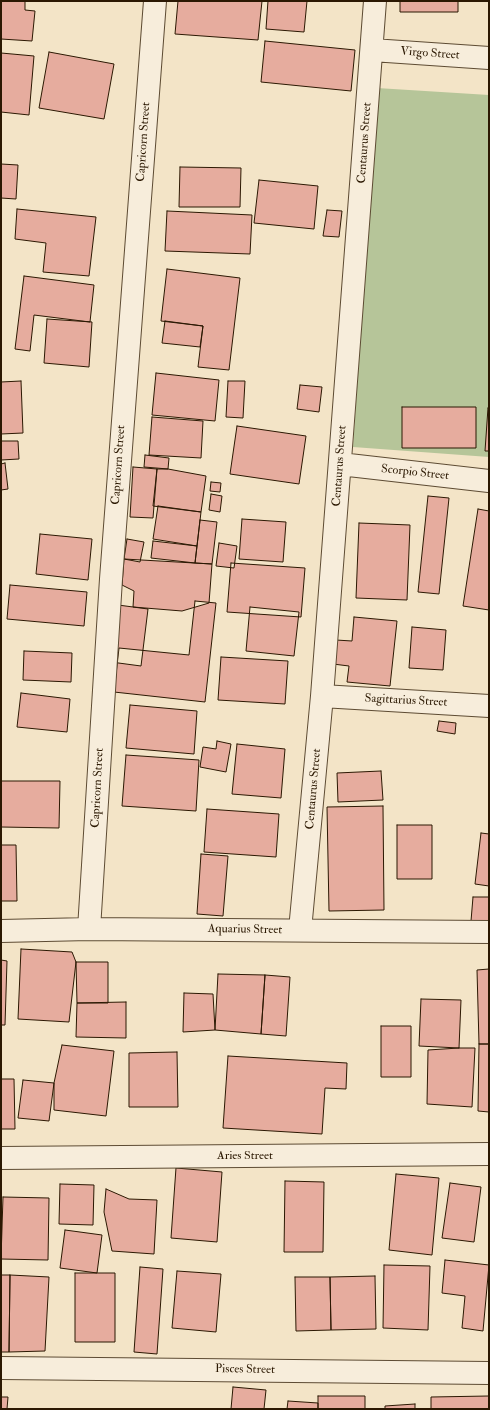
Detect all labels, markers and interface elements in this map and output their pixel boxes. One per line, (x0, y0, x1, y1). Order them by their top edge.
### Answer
street label: Virgo Street (400, 45, 460, 63)
street label: Capricorn Street (134, 102, 154, 182)
street label: Centaurus Street (355, 102, 375, 184)
street label: Capricorn Street (109, 425, 129, 505)
street label: Centaurus Street (330, 425, 350, 507)
street label: Scorpio Street (380, 462, 450, 484)
street label: Sagittarius Street (364, 692, 448, 710)
street label: Capricorn Street (89, 748, 107, 828)
street label: Centaurus Street (303, 748, 325, 830)
street label: Aquarius Street (208, 922, 282, 938)
street label: Aries Street (217, 1149, 273, 1163)
street label: Pisces Street (215, 1362, 275, 1378)

